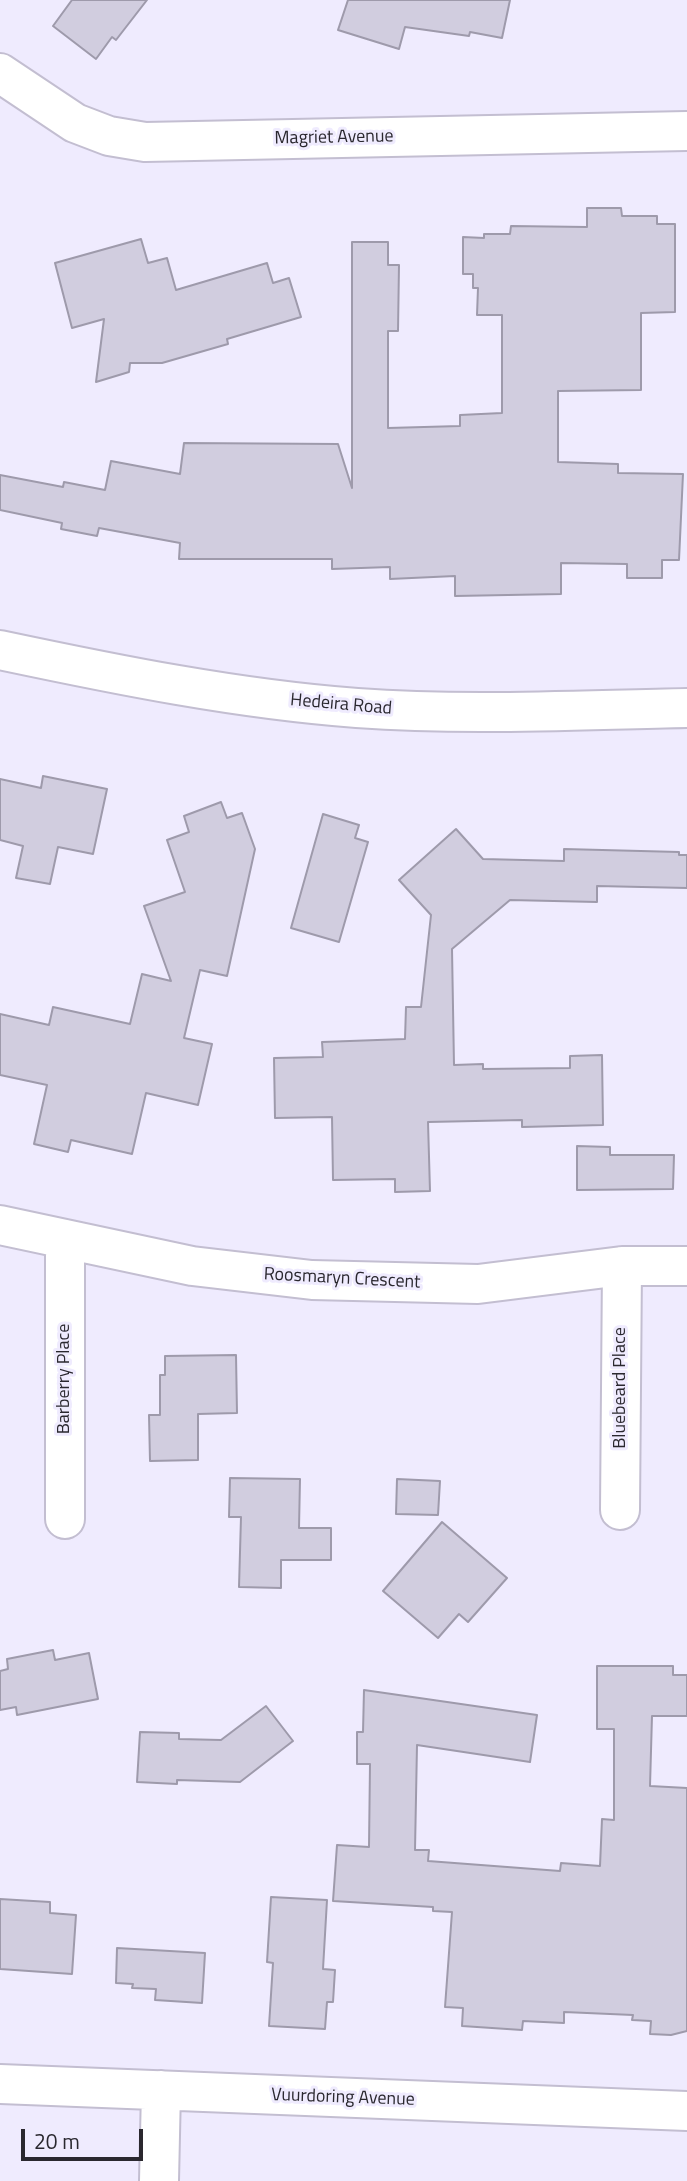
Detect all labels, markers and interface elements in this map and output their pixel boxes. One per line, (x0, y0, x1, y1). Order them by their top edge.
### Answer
street label: Magriet Avenue (274, 126, 394, 150)
street label: Hedeira Road (289, 690, 393, 720)
street label: Roosmaryn Crescent (263, 1264, 421, 1294)
street label: Barberry Place (54, 1324, 76, 1434)
street label: Bluebeard Place (610, 1327, 632, 1449)
street label: Vuurdoring Avenue (271, 2085, 415, 2111)
scale bar (24, 2114, 147, 2158)
text: 20 m (34, 2125, 80, 2157)

